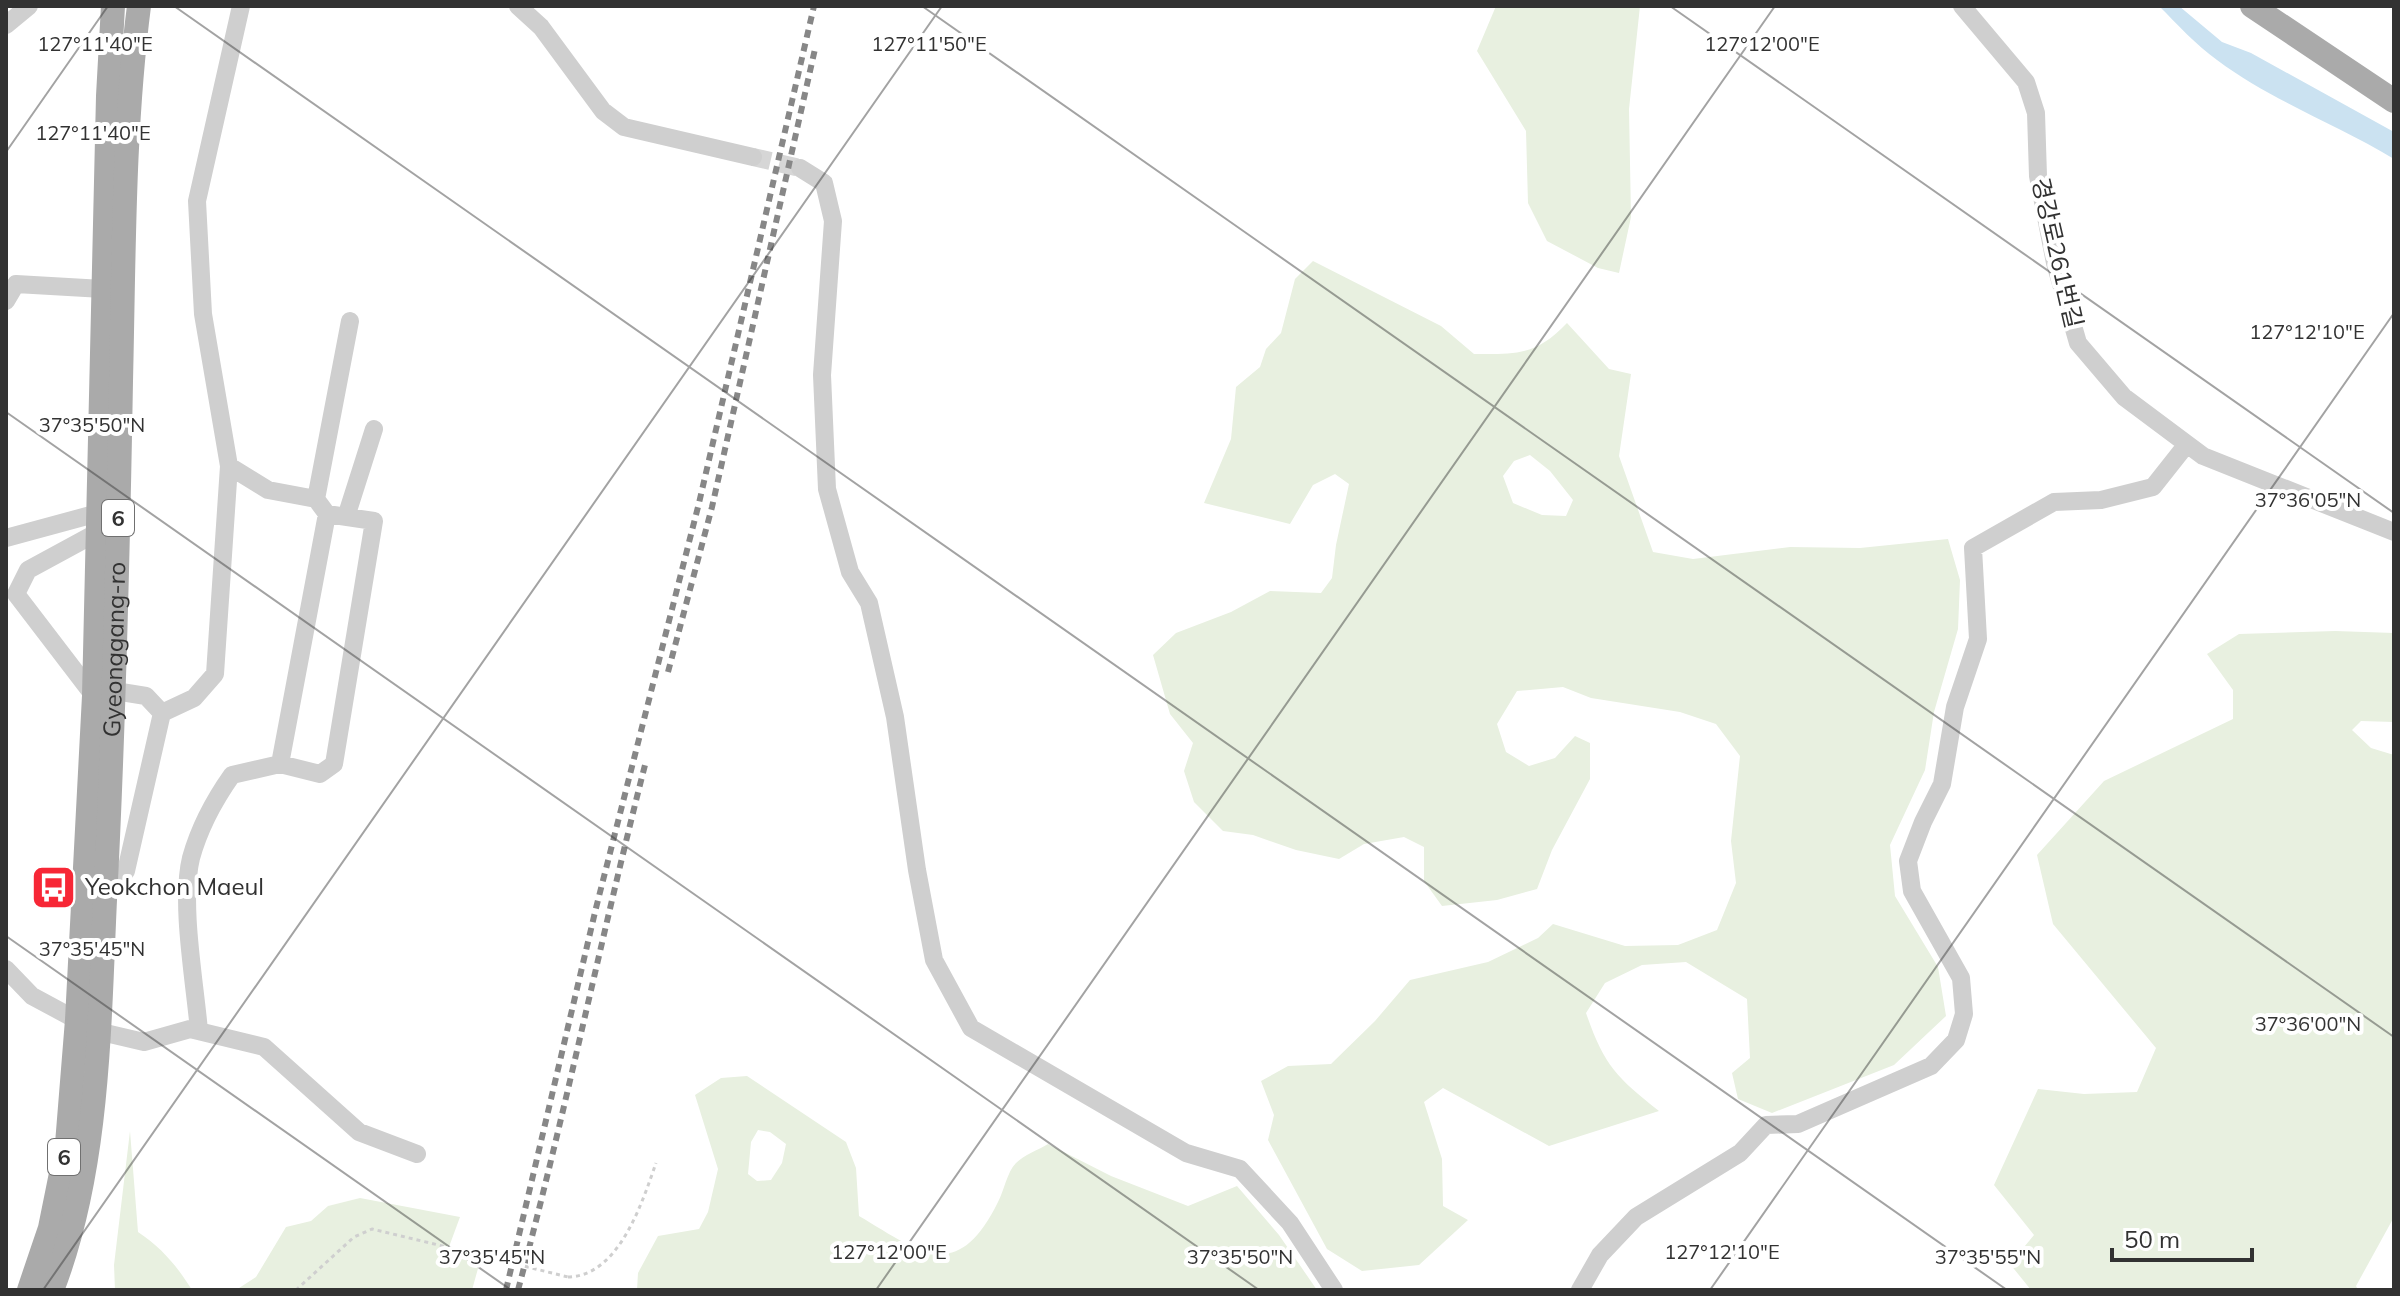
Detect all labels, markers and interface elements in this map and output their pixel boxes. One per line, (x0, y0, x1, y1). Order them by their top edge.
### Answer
text: 127°11'40"E (37, 31, 153, 56)
text: 127°11'50"E (871, 31, 987, 56)
text: 127°12'00"E (1704, 31, 1820, 56)
text: 127°11'40"E (35, 120, 151, 145)
street label: 경강로261번길 (2026, 175, 2090, 331)
text: 127°12'10"E (2249, 319, 2365, 344)
text: 37°35'50"N (39, 412, 145, 437)
text: 37°36'05"N (2255, 487, 2361, 512)
road number: 6 (102, 500, 134, 536)
street label: Gyeonggang-ro (96, 562, 131, 738)
bus stop icon: Yeokchon Maeul (30, 863, 78, 911)
place label: Yeokchon Maeul (84, 871, 264, 901)
text: 37°35'45"N (39, 936, 145, 961)
text: 37°36'00"N (2255, 1011, 2361, 1036)
road number: 6 (48, 1139, 80, 1175)
scale bar (2112, 1212, 2252, 1262)
text: 50 m (2124, 1224, 2180, 1254)
text: 127°12'00"E (831, 1239, 947, 1264)
text: 127°12'10"E (1664, 1239, 1780, 1264)
text: 37°35'45"N (439, 1244, 545, 1269)
text: 37°35'50"N (1187, 1244, 1293, 1269)
text: 37°35'55"N (1935, 1244, 2041, 1269)

